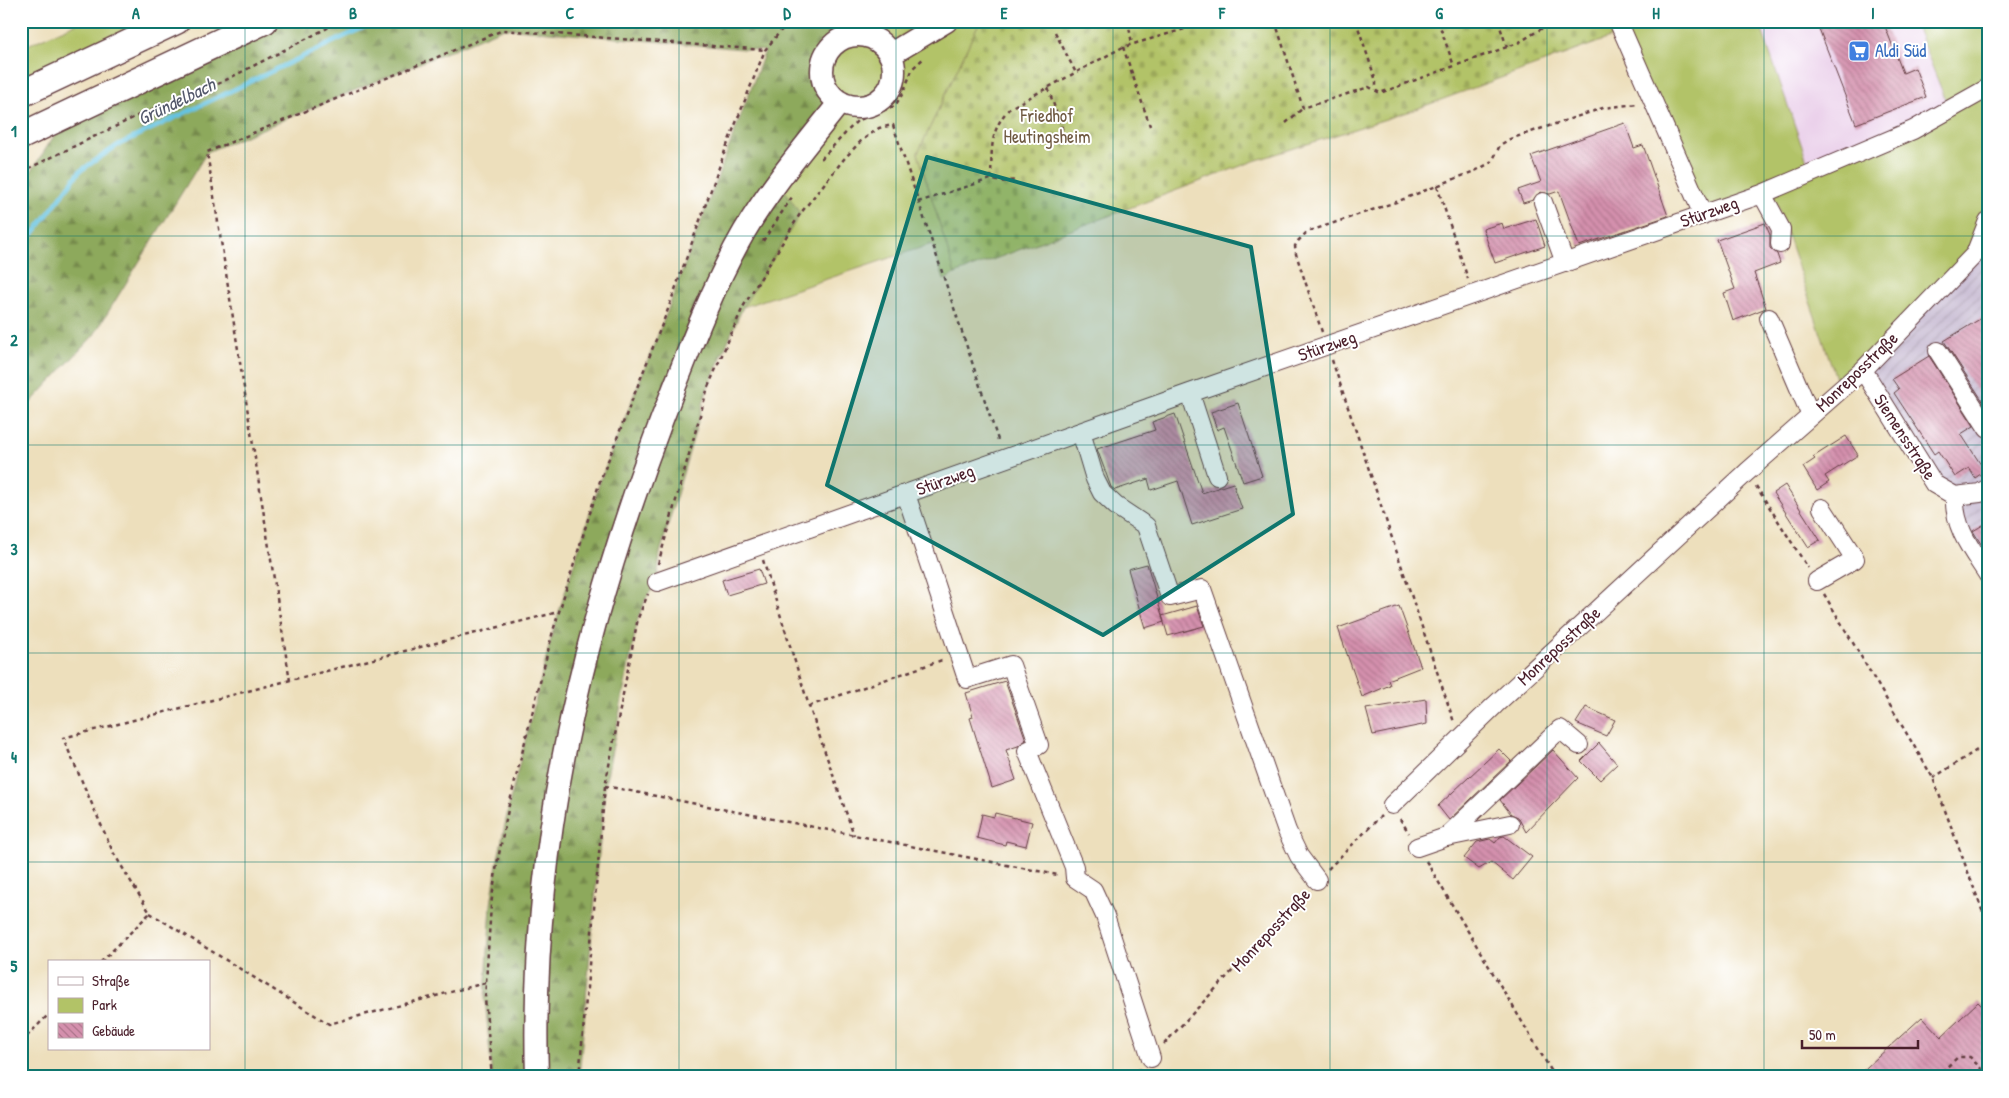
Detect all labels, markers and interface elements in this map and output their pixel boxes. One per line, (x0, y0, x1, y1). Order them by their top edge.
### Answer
text: A (132, 2, 140, 24)
text: B (349, 2, 357, 24)
text: C (566, 2, 575, 24)
text: D (783, 2, 791, 24)
text: E (1000, 2, 1008, 24)
text: F (1218, 2, 1226, 24)
text: G (1435, 2, 1443, 24)
text: H (1652, 2, 1660, 24)
text: I (1871, 2, 1875, 24)
place label: Aldi Süd (1875, 38, 1926, 63)
supermarket icon: Aldi Süd (1847, 39, 1871, 63)
water label: Gründelbach (133, 70, 221, 131)
park label: Friedhof Heutingsheim (1003, 103, 1091, 149)
text: 1 (11, 120, 17, 142)
street label: Stürzweg (1676, 190, 1741, 234)
street label: Stürzweg (1294, 324, 1359, 367)
street label: Monreposstraße (1810, 326, 1903, 417)
text: 2 (10, 329, 18, 351)
street label: Siemensstraße (1868, 389, 1943, 485)
street label: Stürzweg (912, 458, 977, 502)
text: 3 (10, 538, 18, 560)
street label: Monreposstraße (1511, 600, 1606, 691)
text: 4 (11, 746, 17, 768)
street label: Monreposstraße (1225, 882, 1316, 977)
text: 5 (11, 955, 18, 977)
legend (48, 960, 210, 1050)
text: Straße (92, 970, 130, 991)
text: Park (92, 994, 117, 1015)
scale bar (1802, 1018, 1918, 1050)
text: Gebäude (92, 1020, 135, 1041)
text: 50 m (1809, 1024, 1836, 1045)

